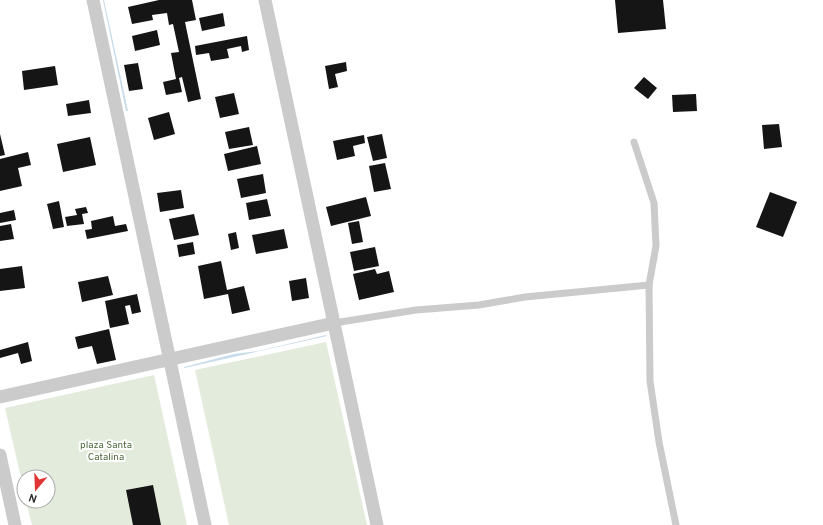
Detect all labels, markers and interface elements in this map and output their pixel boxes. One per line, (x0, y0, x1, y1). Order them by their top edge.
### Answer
park label: plaza Santa Catalina (80, 439, 132, 464)
north arrow (16, 469, 56, 509)
text: N (27, 490, 39, 505)

